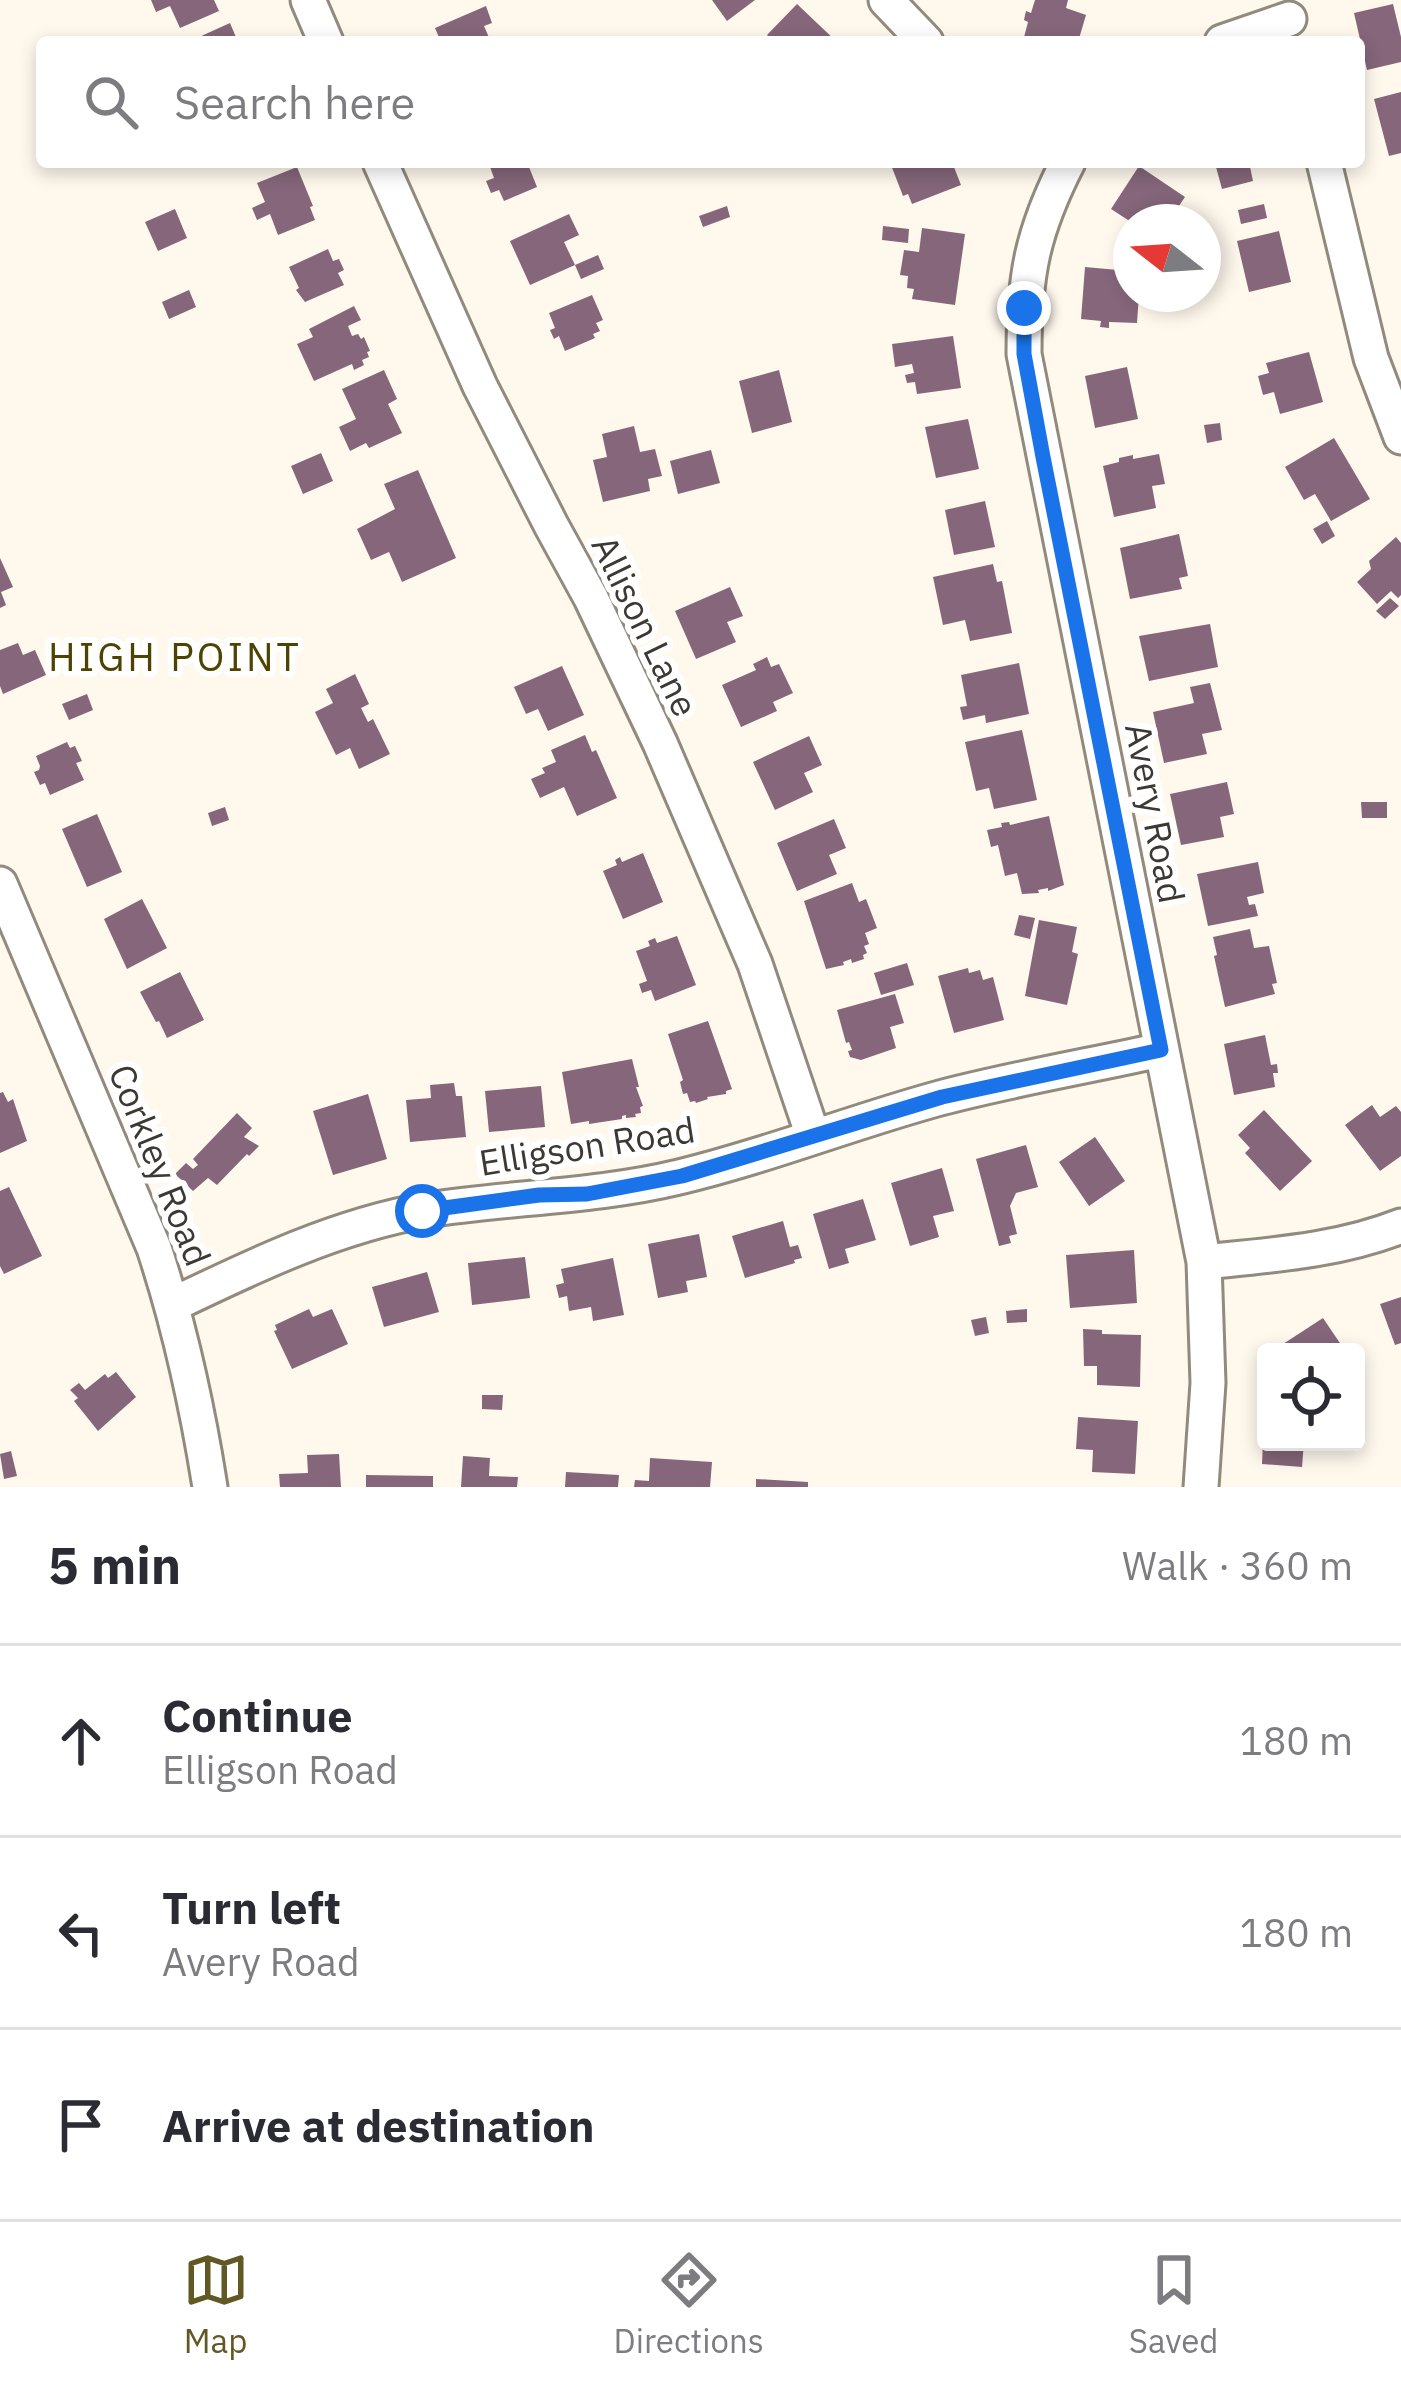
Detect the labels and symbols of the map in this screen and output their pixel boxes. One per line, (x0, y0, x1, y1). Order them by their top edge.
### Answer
north arrow (1113, 204, 1221, 312)
route end (997, 281, 1051, 335)
street label: Allison Lane (581, 528, 709, 724)
district label: HIGH POINT (48, 631, 302, 682)
street label: Avery Road (1115, 719, 1196, 907)
street label: Corkley Road (99, 1057, 222, 1273)
street label: Elligson Road (476, 1105, 698, 1186)
route start (395, 1184, 449, 1238)

